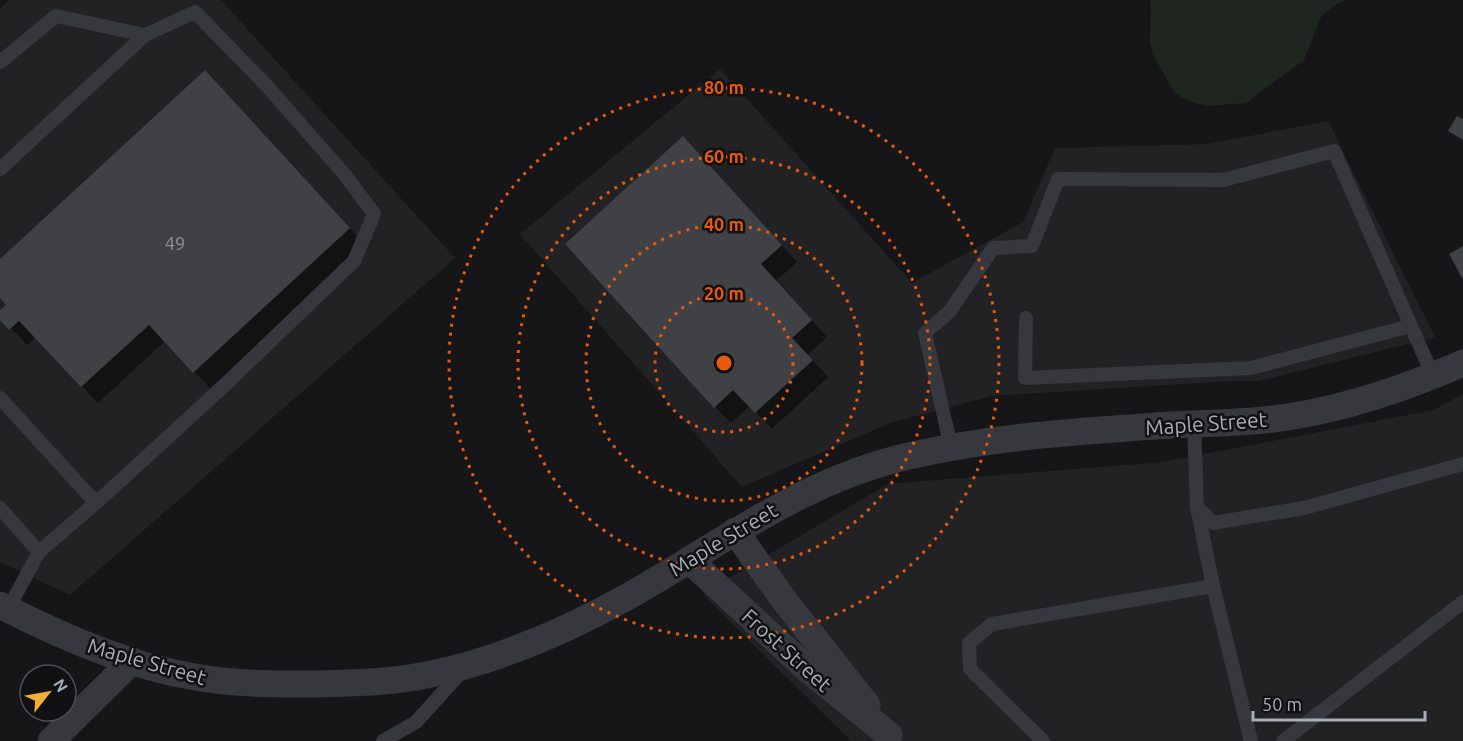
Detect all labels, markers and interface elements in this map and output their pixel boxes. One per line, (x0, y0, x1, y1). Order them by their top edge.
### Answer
text: 80 m (704, 77, 744, 97)
text: 60 m (704, 146, 744, 166)
text: 40 m (704, 214, 744, 234)
house number: 49 (165, 233, 185, 253)
text: 20 m (704, 283, 744, 303)
centre of rings (714, 353, 734, 373)
street label: Maple Street (1144, 407, 1268, 439)
street label: Maple Street (665, 497, 781, 581)
street label: Frost Street (737, 604, 837, 696)
street label: Maple Street (85, 633, 209, 689)
north arrow (18, 663, 78, 723)
text: N (50, 676, 72, 695)
scale bar (1253, 684, 1426, 722)
text: 50 m (1262, 694, 1302, 714)

